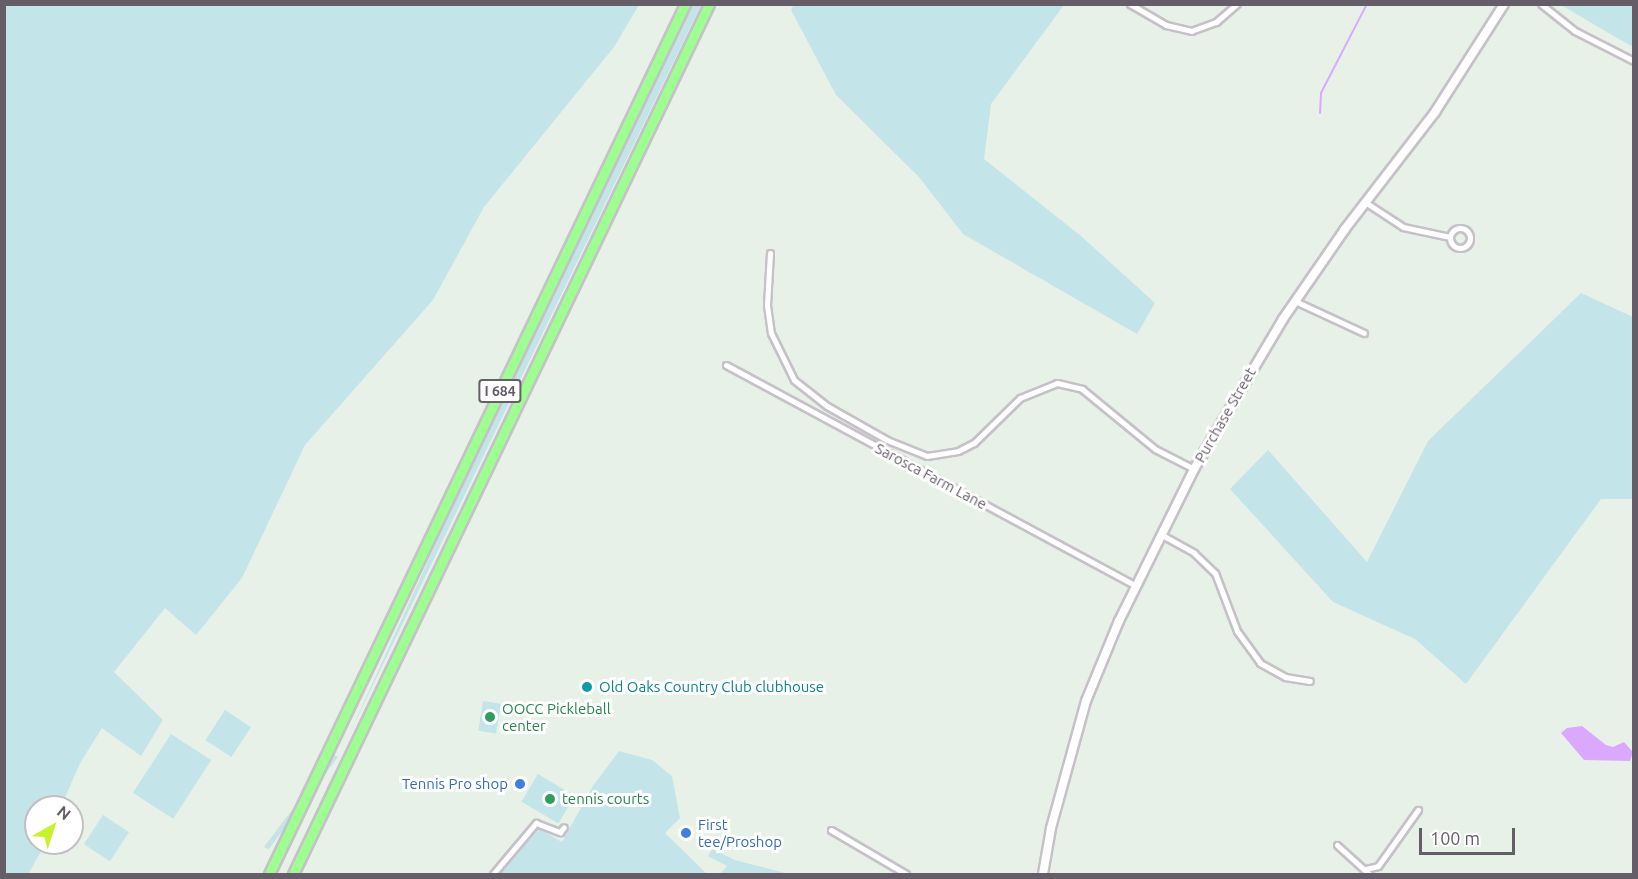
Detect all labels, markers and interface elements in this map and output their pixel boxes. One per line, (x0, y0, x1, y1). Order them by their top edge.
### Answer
street label: Purchase Street (1191, 364, 1259, 466)
road number: I 684 (478, 380, 522, 402)
street label: Sarosca Farm Lane (872, 439, 990, 513)
place label: Old Oaks Country Club clubhouse (599, 678, 824, 696)
marker: Old Oaks Country Club clubhouse (580, 680, 594, 694)
place label: OOCC Pickleball center (502, 699, 611, 734)
marker: OOCC Pickleball center (483, 710, 497, 724)
place label: Tennis Pro shop (402, 775, 508, 793)
marker: Tennis Pro shop (513, 777, 527, 791)
place label: tennis courts (562, 790, 649, 808)
marker: tennis courts (543, 792, 557, 806)
north arrow (24, 795, 84, 855)
text: N (54, 802, 74, 823)
place label: First tee/Proshop (698, 815, 782, 850)
scale bar (1422, 816, 1518, 854)
marker: First tee/Proshop (679, 826, 693, 840)
text: 100 m (1430, 828, 1480, 848)

